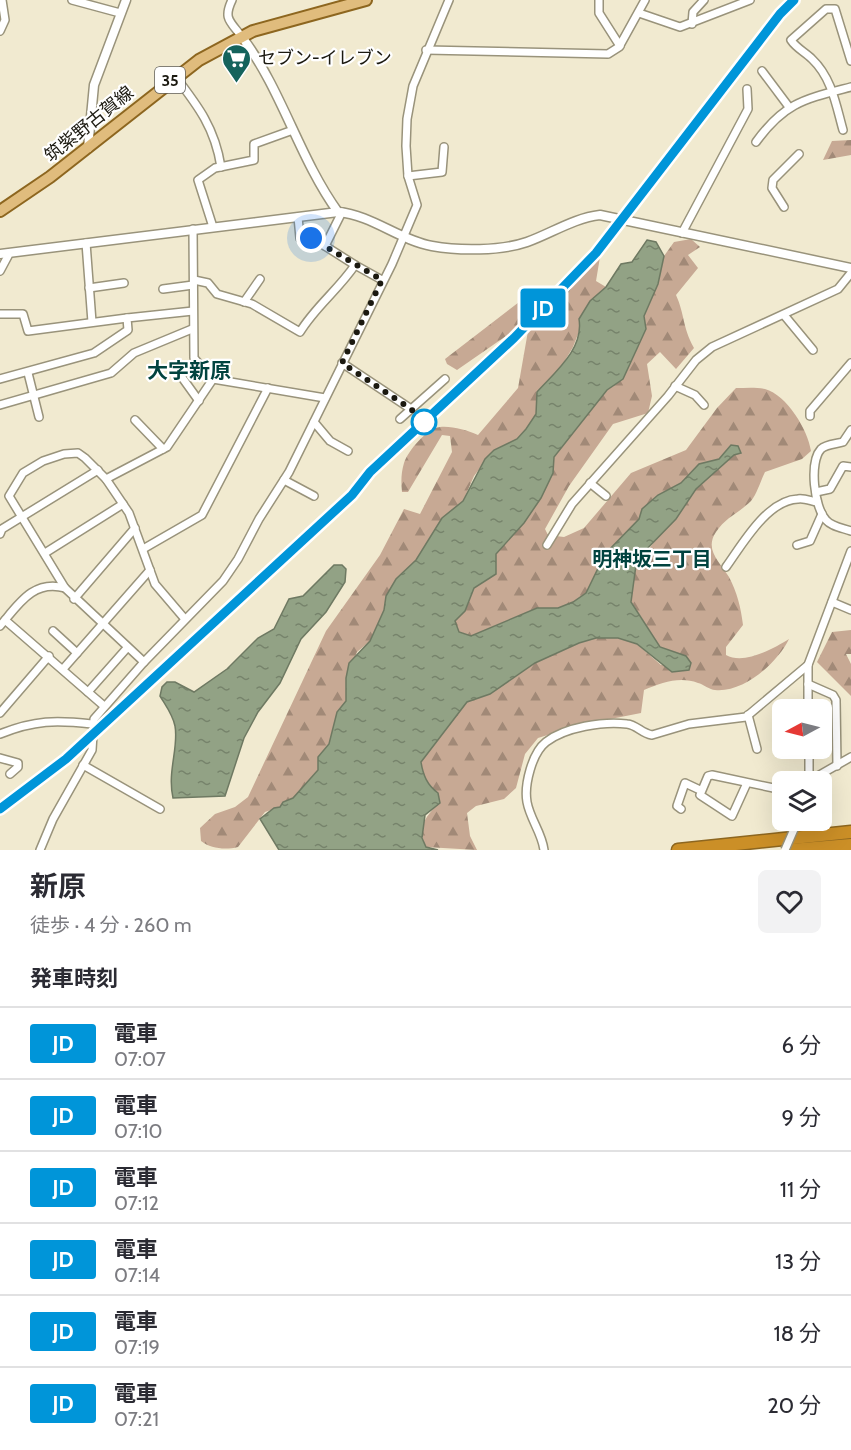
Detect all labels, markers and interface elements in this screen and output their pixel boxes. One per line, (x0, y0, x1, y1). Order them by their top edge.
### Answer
supermarket icon: セブン-イレブン (221, 42, 253, 84)
place label: セブン-イレブン (258, 47, 392, 69)
road number: 35 (155, 67, 185, 93)
street label: 筑紫野古賀線 (40, 81, 138, 167)
your location (296, 223, 326, 253)
line badge: JD (516, 288, 570, 328)
text: JD (532, 296, 554, 321)
district label: 大字新原 (147, 358, 231, 383)
unlabelled marker (411, 409, 437, 435)
district label: 明神坂三丁目 (592, 547, 712, 571)
north arrow (772, 699, 832, 759)
map controls (772, 699, 832, 831)
button: layers (772, 771, 832, 831)
text: 新原 (30, 869, 86, 903)
button: heart (758, 870, 821, 933)
text: 徒歩 · 4 分 · 260 m (30, 913, 191, 937)
text: 発車時刻 (30, 965, 118, 992)
text: 電車 (114, 1020, 158, 1047)
text: JD (52, 1031, 74, 1056)
text: 6 分 (782, 1032, 821, 1059)
text: 07:07 (114, 1047, 166, 1071)
text: 電車 (114, 1092, 158, 1119)
text: JD (52, 1103, 74, 1128)
text: 9 分 (782, 1104, 821, 1131)
text: 07:10 (114, 1119, 162, 1143)
text: 電車 (114, 1164, 158, 1191)
text: JD (52, 1175, 74, 1200)
text: 11 分 (780, 1176, 821, 1203)
text: 07:12 (114, 1191, 159, 1215)
text: 電車 (114, 1236, 158, 1263)
text: JD (52, 1247, 74, 1272)
text: 13 分 (775, 1248, 821, 1275)
text: 07:14 (114, 1263, 160, 1287)
text: 電車 (114, 1308, 158, 1335)
text: JD (52, 1319, 74, 1344)
text: 18 分 (774, 1320, 821, 1347)
text: 07:19 (114, 1335, 160, 1359)
text: 電車 (114, 1380, 158, 1407)
text: JD (52, 1391, 74, 1416)
text: 20 分 (767, 1392, 821, 1419)
text: 07:21 (114, 1407, 159, 1431)

